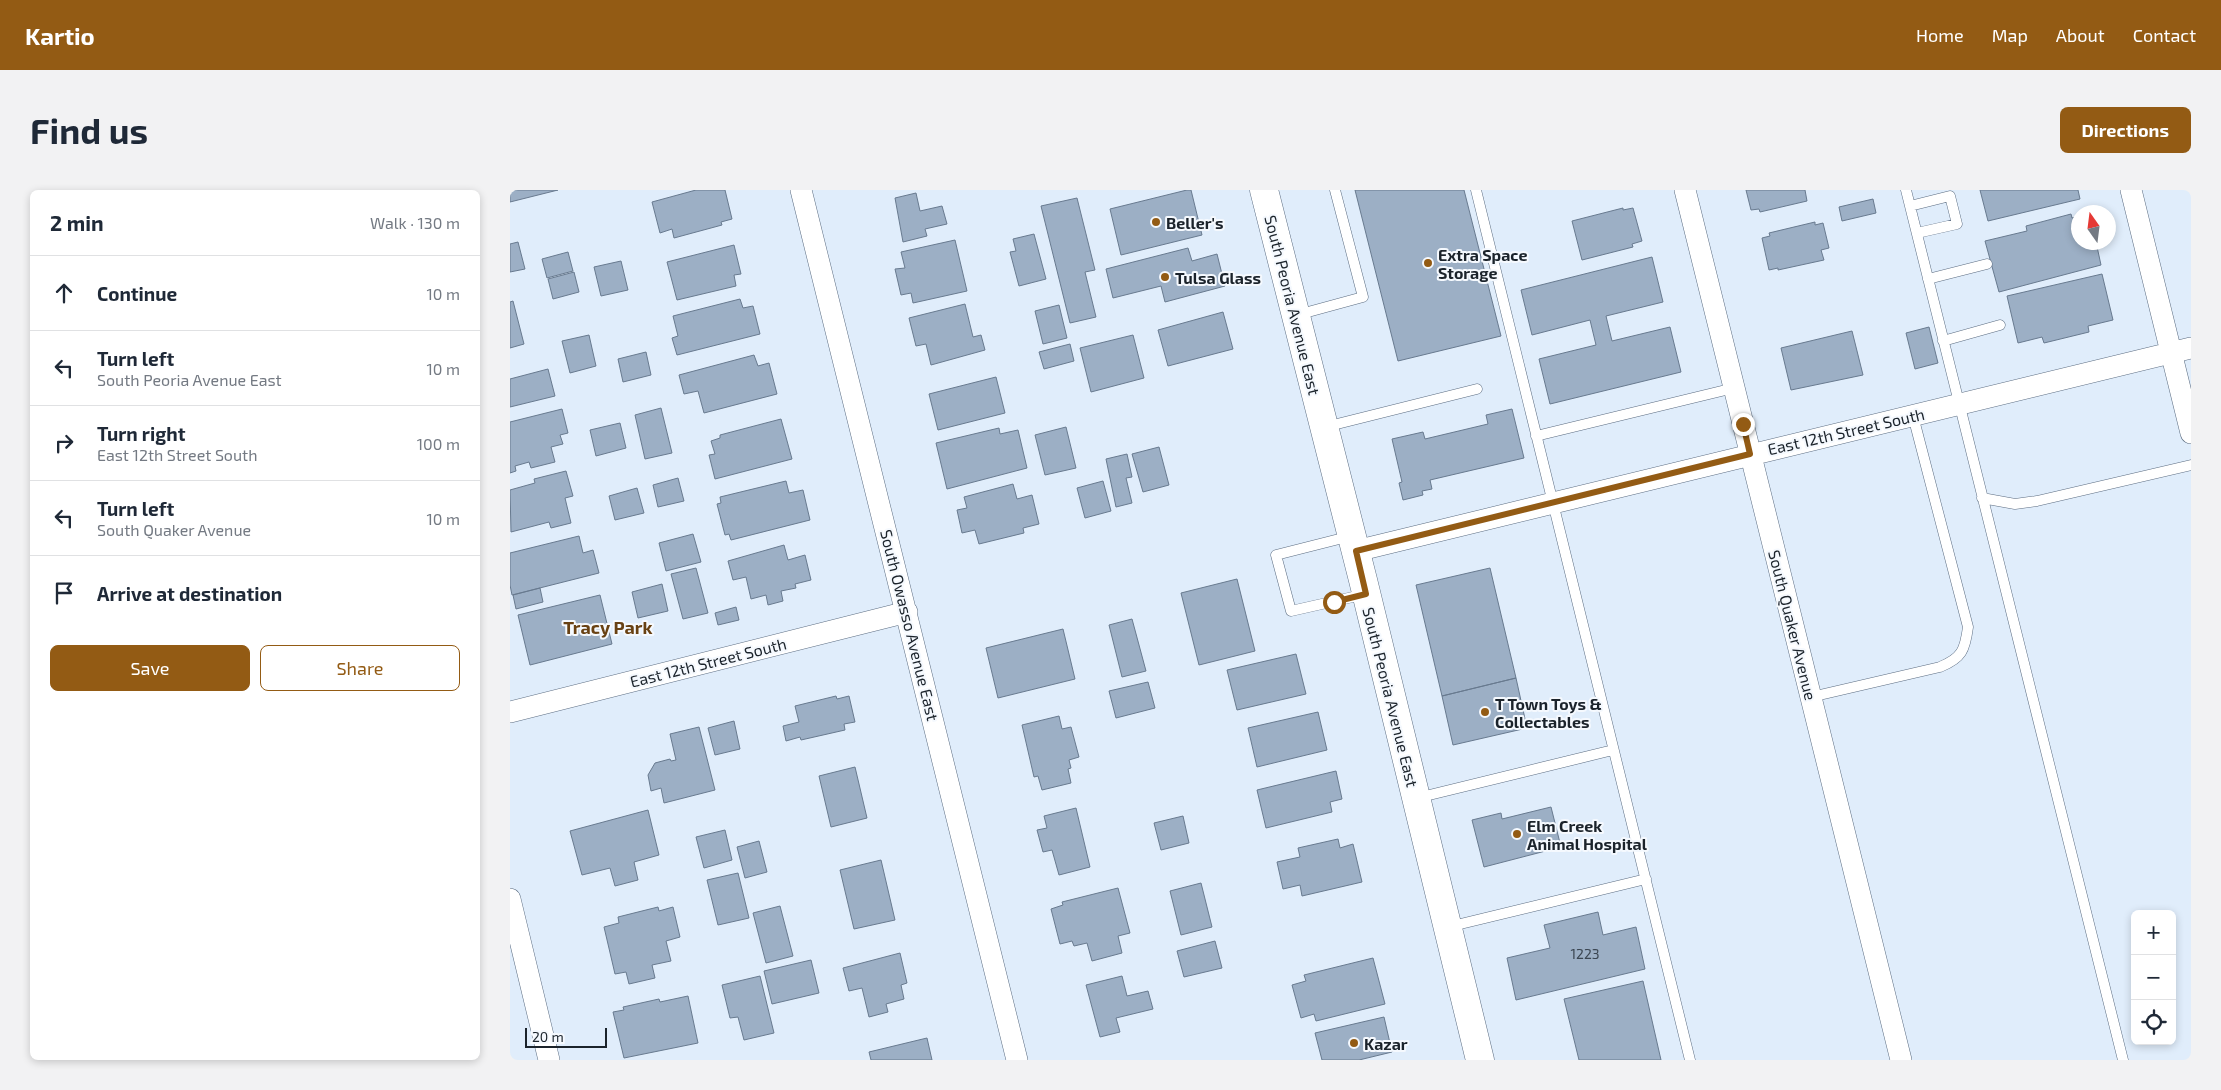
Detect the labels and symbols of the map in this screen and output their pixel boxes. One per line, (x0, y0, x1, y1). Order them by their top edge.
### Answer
north arrow (2071, 205, 2116, 250)
place label: Beller's (1166, 213, 1224, 232)
street label: South Peoria Avenue East (1261, 213, 1325, 397)
marker: Beller's (1150, 216, 1162, 228)
place label: Extra Space Storage (1438, 245, 1527, 282)
marker: Extra Space Storage (1422, 257, 1434, 269)
place label: Tulsa Glass (1175, 268, 1261, 287)
marker: Tulsa Glass (1159, 271, 1171, 283)
street label: East 12th Street South (1766, 404, 1926, 458)
route end (1732, 413, 1755, 436)
street label: South Owasso Avenue East (877, 527, 943, 723)
street label: South Quaker Avenue (1764, 548, 1821, 702)
route start (1323, 591, 1346, 614)
street label: South Peoria Avenue East (1359, 605, 1423, 789)
district label: Tracy Park (563, 616, 653, 638)
street label: East 12th Street South (628, 633, 788, 691)
place label: T Town Toys & Collectables (1495, 694, 1602, 731)
marker: T Town Toys & Collectables (1479, 706, 1491, 718)
place label: Elm Creek Animal Hospital (1527, 816, 1648, 853)
marker: Elm Creek Animal Hospital (1511, 828, 1523, 840)
house number: 1223 (1570, 945, 1600, 962)
scale bar (525, 1025, 608, 1048)
place label: Kazar (1364, 1034, 1408, 1053)
marker: Kazar (1348, 1037, 1360, 1049)

